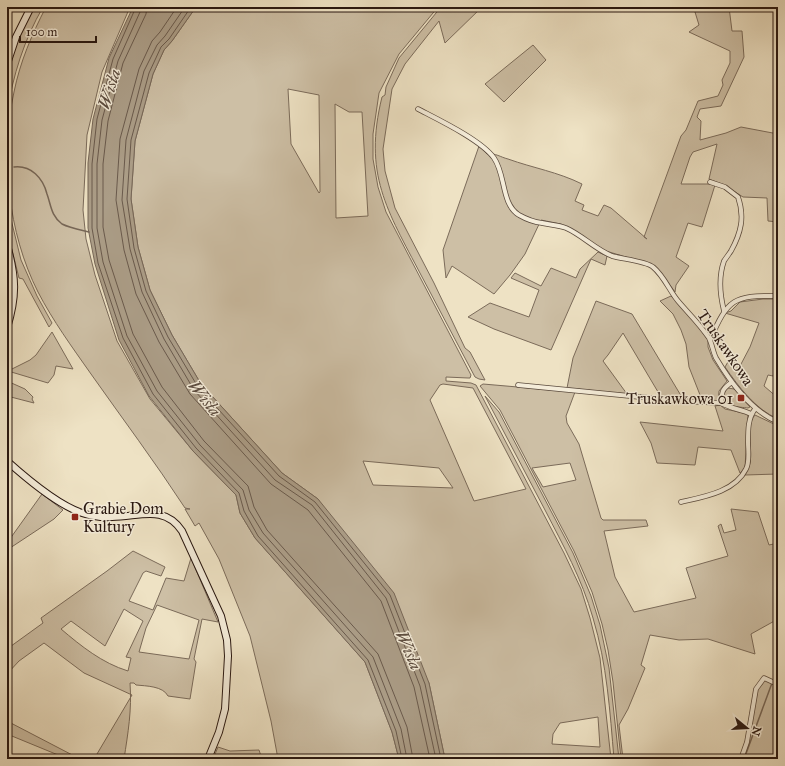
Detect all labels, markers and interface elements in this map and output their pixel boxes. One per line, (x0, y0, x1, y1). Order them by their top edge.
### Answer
scale bar (20, 18, 96, 44)
text: 100 m (26, 25, 57, 39)
water label: Wisła (93, 67, 125, 112)
street label: Truskawkowa (693, 305, 758, 389)
water label: Wisła (184, 376, 226, 421)
place label: Truskawkowa 01 (626, 389, 733, 408)
marker: Truskawkowa 01 (736, 393, 746, 403)
place label: Grabie Dom Kultury (83, 499, 164, 536)
marker: Grabie Dom Kultury (70, 512, 80, 522)
water label: Wisła (391, 627, 426, 673)
north arrow (727, 708, 767, 748)
text: N (748, 724, 764, 738)

